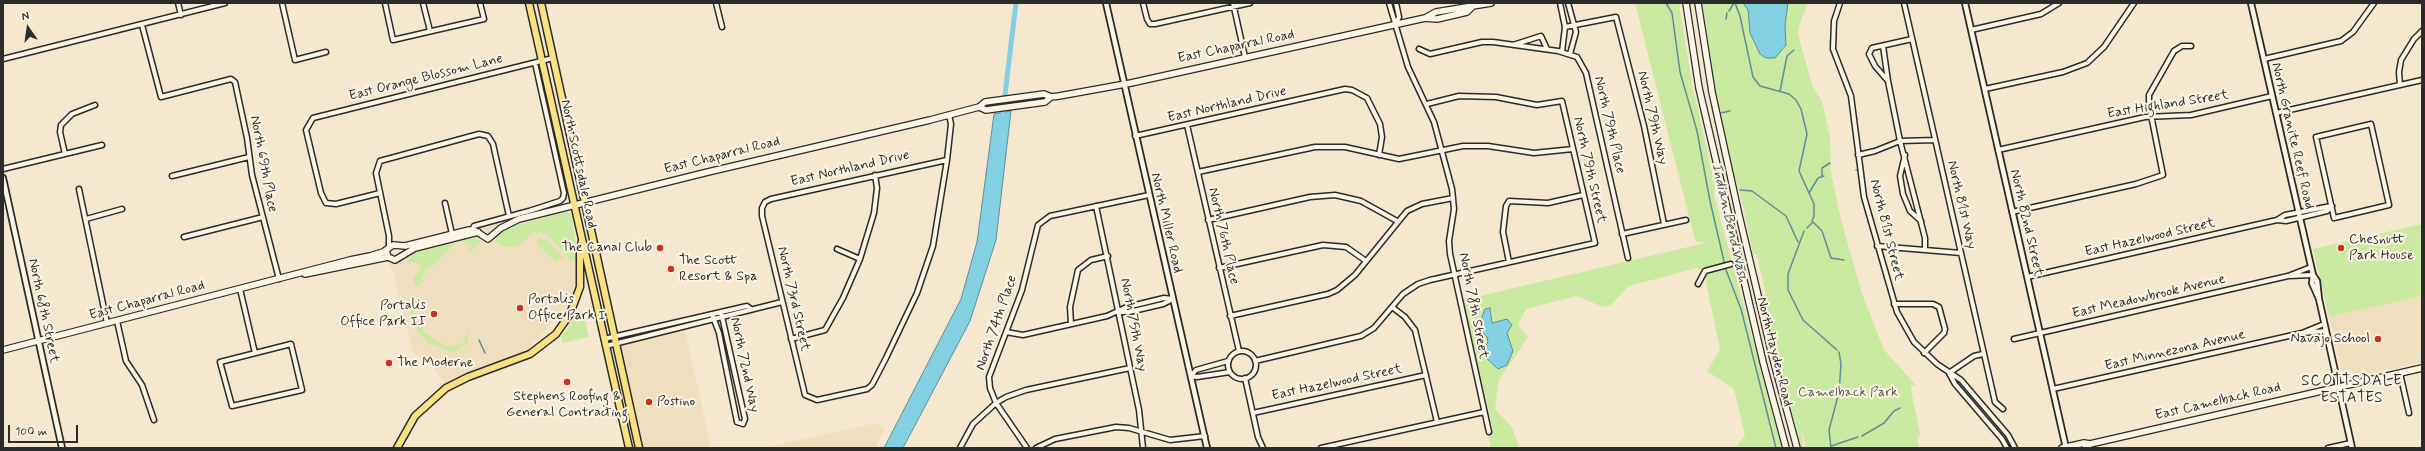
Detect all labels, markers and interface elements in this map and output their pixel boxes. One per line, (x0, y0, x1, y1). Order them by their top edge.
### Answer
north arrow (8, 8, 48, 48)
text: N (20, 9, 30, 24)
street label: East Chaparral Road (1176, 26, 1296, 68)
street label: East Orange Blossom Lane (347, 51, 505, 105)
street label: North Granite Reef Road (2267, 61, 2317, 211)
street label: North 79th Way (1633, 69, 1671, 167)
street label: North 79th Place (1590, 75, 1628, 175)
street label: East Northland Drive (1166, 83, 1288, 127)
street label: East Highland Street (2106, 87, 2230, 123)
street label: North Scottsdale Road (556, 98, 600, 230)
street label: North 69th Place (245, 114, 281, 214)
street label: North 79th Street (1569, 115, 1609, 225)
street label: East Chaparral Road (662, 133, 782, 179)
street label: East Northland Drive (789, 147, 911, 191)
street label: North 81st Way (1943, 159, 1979, 251)
water label: Indian Bend Wash (1706, 161, 1752, 285)
street label: North 82nd Street (2005, 168, 2047, 278)
street label: North Miller Road (1146, 171, 1186, 275)
street label: North 81st Street (1865, 178, 1907, 282)
street label: North 76th Place (1204, 186, 1242, 286)
street label: East Hazelwood Street (2083, 215, 2217, 261)
place label: Chesnutt Park House (2349, 232, 2414, 264)
place label: The Canal Club (561, 240, 652, 256)
marker: The Canal Club (655, 243, 665, 253)
marker: Chesnutt Park House (2336, 243, 2346, 253)
street label: North 73rd Street (773, 245, 813, 353)
street label: North 78th Street (1454, 251, 1492, 361)
place label: The Scott Resort & Spa (679, 253, 757, 286)
street label: North 68th Street (24, 257, 62, 365)
marker: The Scott Resort & Spa (666, 264, 676, 274)
street label: East Meadowbrook Avenue (2071, 271, 2227, 323)
street label: North 74th Place (973, 273, 1021, 373)
street label: East Chaparral Road (87, 277, 207, 325)
street label: North 75th Way (1116, 277, 1150, 373)
place label: Portalis Office Park I (528, 292, 606, 324)
street label: North Hayden Road (1752, 296, 1796, 408)
place label: Portalis Office Park II (340, 298, 426, 330)
marker: Portalis Office Park I (515, 303, 525, 313)
marker: Portalis Office Park II (429, 309, 439, 319)
street label: North 72nd Way (726, 316, 762, 414)
street label: East Minnezona Avenue (2103, 327, 2247, 375)
place label: Navajo School (2290, 331, 2370, 347)
marker: Navajo School (2373, 334, 2383, 344)
place label: The Moderne (397, 355, 473, 371)
marker: The Moderne (384, 358, 394, 368)
street label: East Hazelwood Street (1270, 361, 1404, 405)
district label: SCOTTSDALE ESTATES (2301, 373, 2403, 408)
marker: Stephens Roofing & General Contracting (562, 377, 572, 387)
street label: East Camelback Road (2153, 379, 2283, 425)
park label: Camelback Park (1798, 385, 1898, 401)
place label: Stephens Roofing & General Contracting (506, 389, 628, 422)
place label: Postino (657, 394, 695, 410)
marker: Postino (644, 397, 654, 407)
scale bar (10, 417, 80, 443)
text: 100 m (15, 424, 47, 440)

